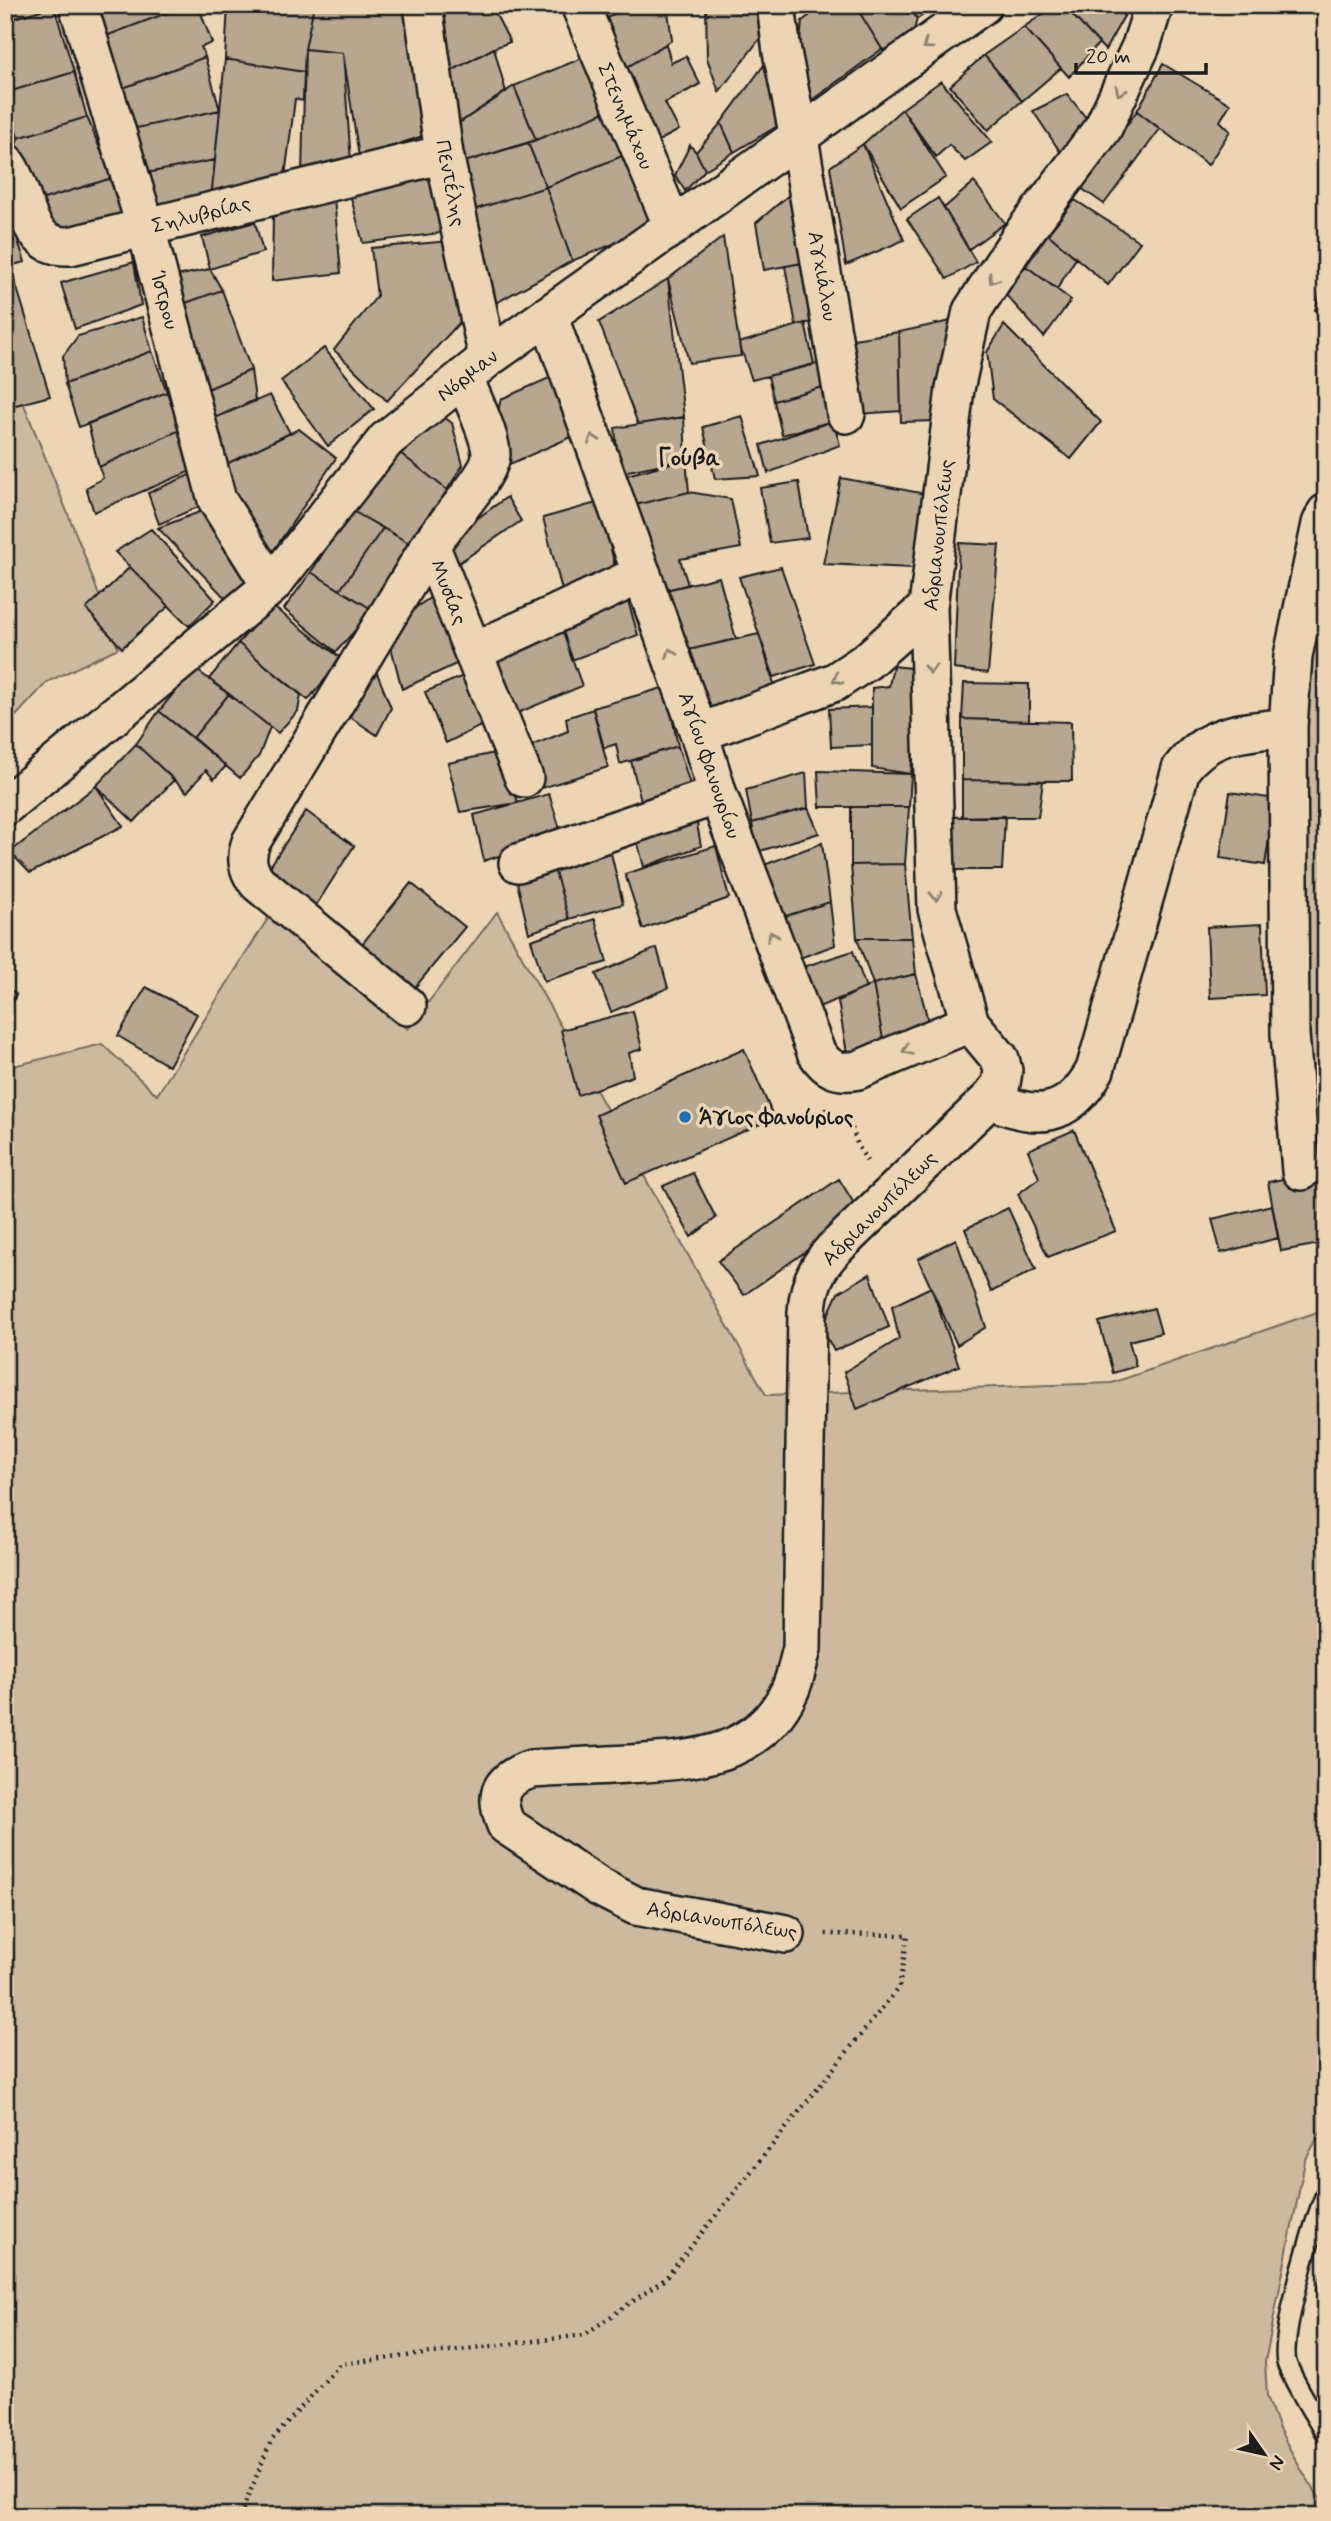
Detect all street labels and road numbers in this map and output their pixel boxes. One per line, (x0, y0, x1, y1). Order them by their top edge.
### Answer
street label: Στενημάχου (590, 59, 660, 174)
street label: Πεντέλης (428, 137, 473, 229)
street label: Σηλυβρίας (149, 189, 254, 241)
street label: Αγχιάλου (800, 229, 844, 323)
street label: Ίστρου (143, 268, 185, 333)
street label: Νόρμαν (431, 343, 504, 409)
street label: Αδριανουπόλεως (917, 458, 961, 612)
street label: Μυσίας (422, 556, 474, 629)
street label: Αγίου Φανουρίου (671, 688, 747, 843)
street label: Αδριανουπόλεως (816, 1145, 943, 1272)
street label: Αδριανουπόλεως (644, 1895, 799, 1947)

